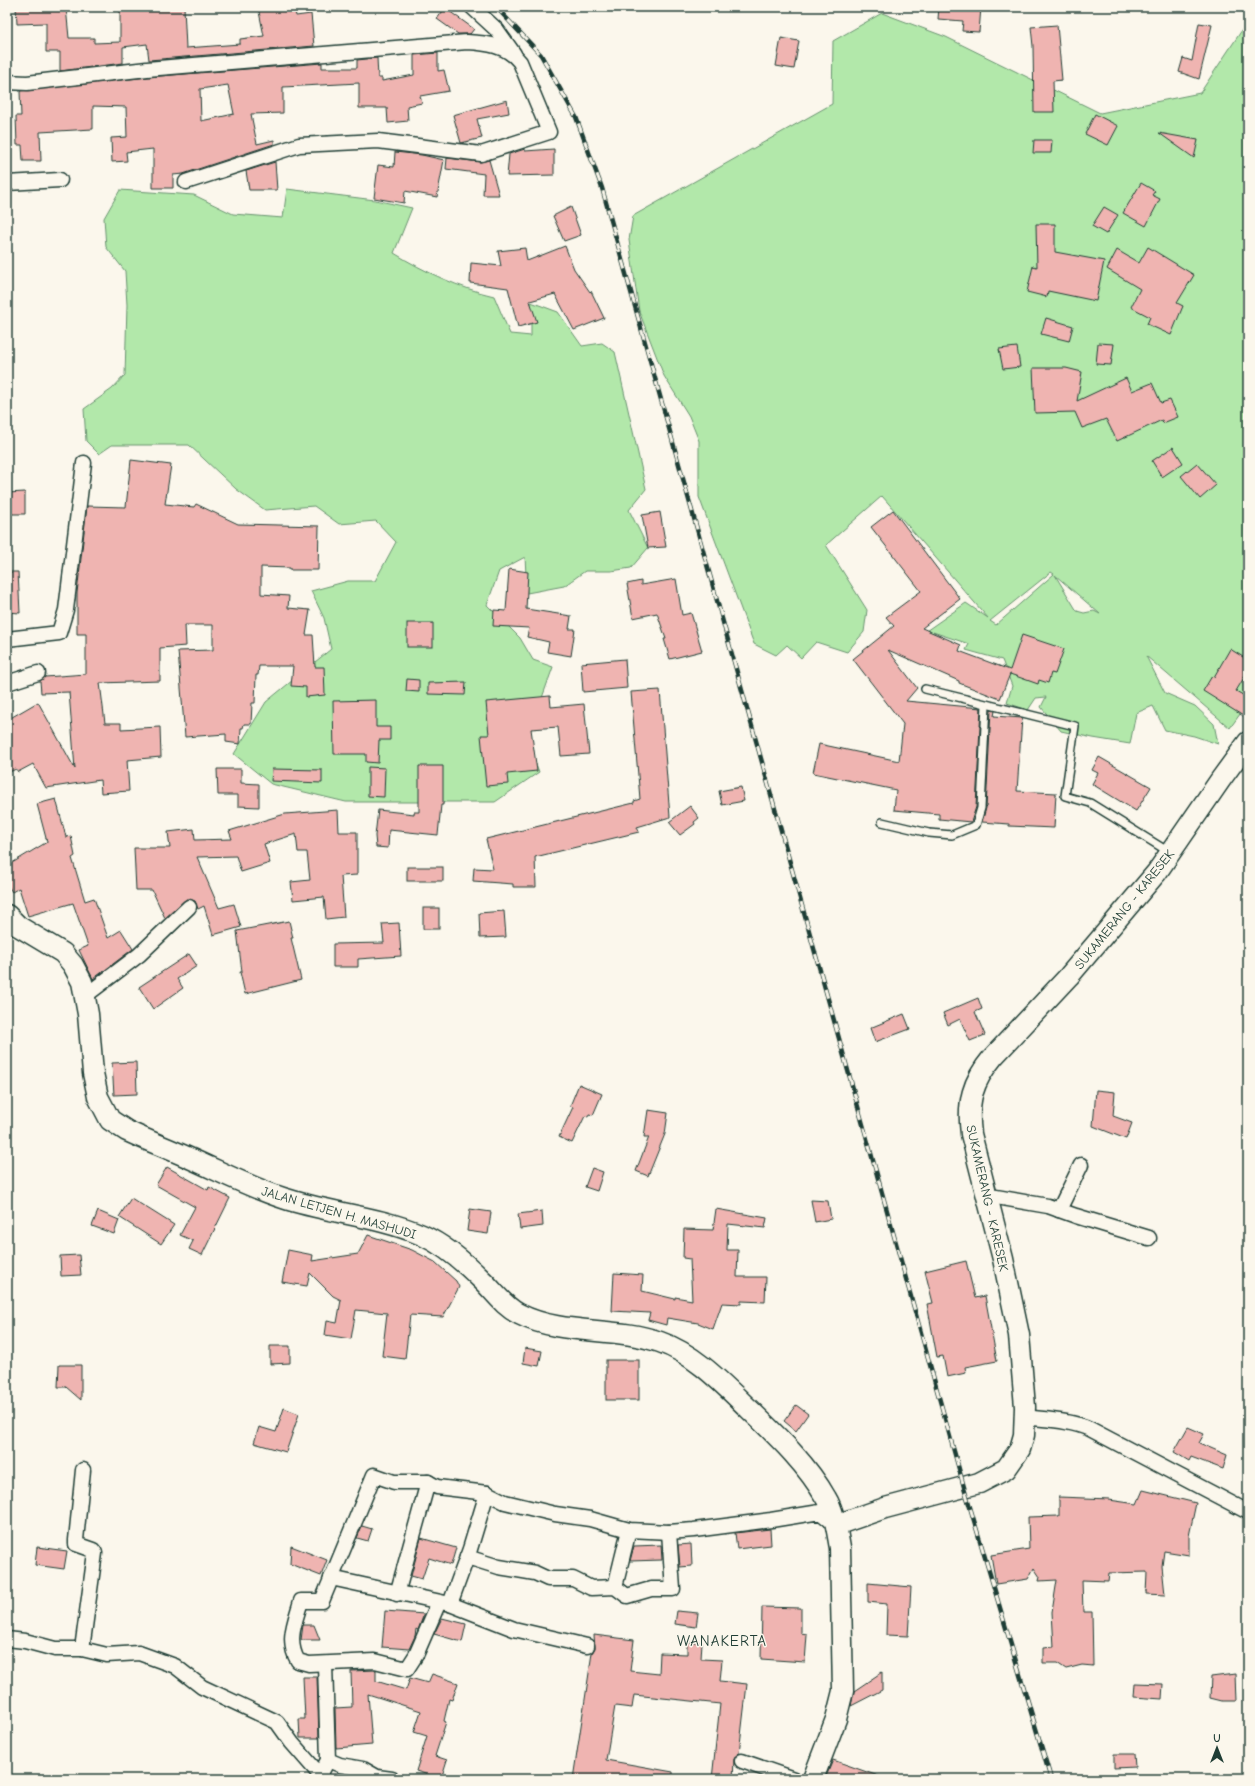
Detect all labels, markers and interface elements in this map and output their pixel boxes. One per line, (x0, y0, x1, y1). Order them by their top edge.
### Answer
street label: SUKAMERANG - KARESEK (1072, 846, 1178, 972)
street label: SUKAMERANG - KARESEK (963, 1124, 1012, 1273)
street label: JALAN LETJEN H. MASHUDI (260, 1183, 418, 1242)
district label: WANAKERTA (677, 1632, 767, 1650)
north arrow (1197, 1728, 1237, 1768)
text: U (1213, 1732, 1221, 1745)

